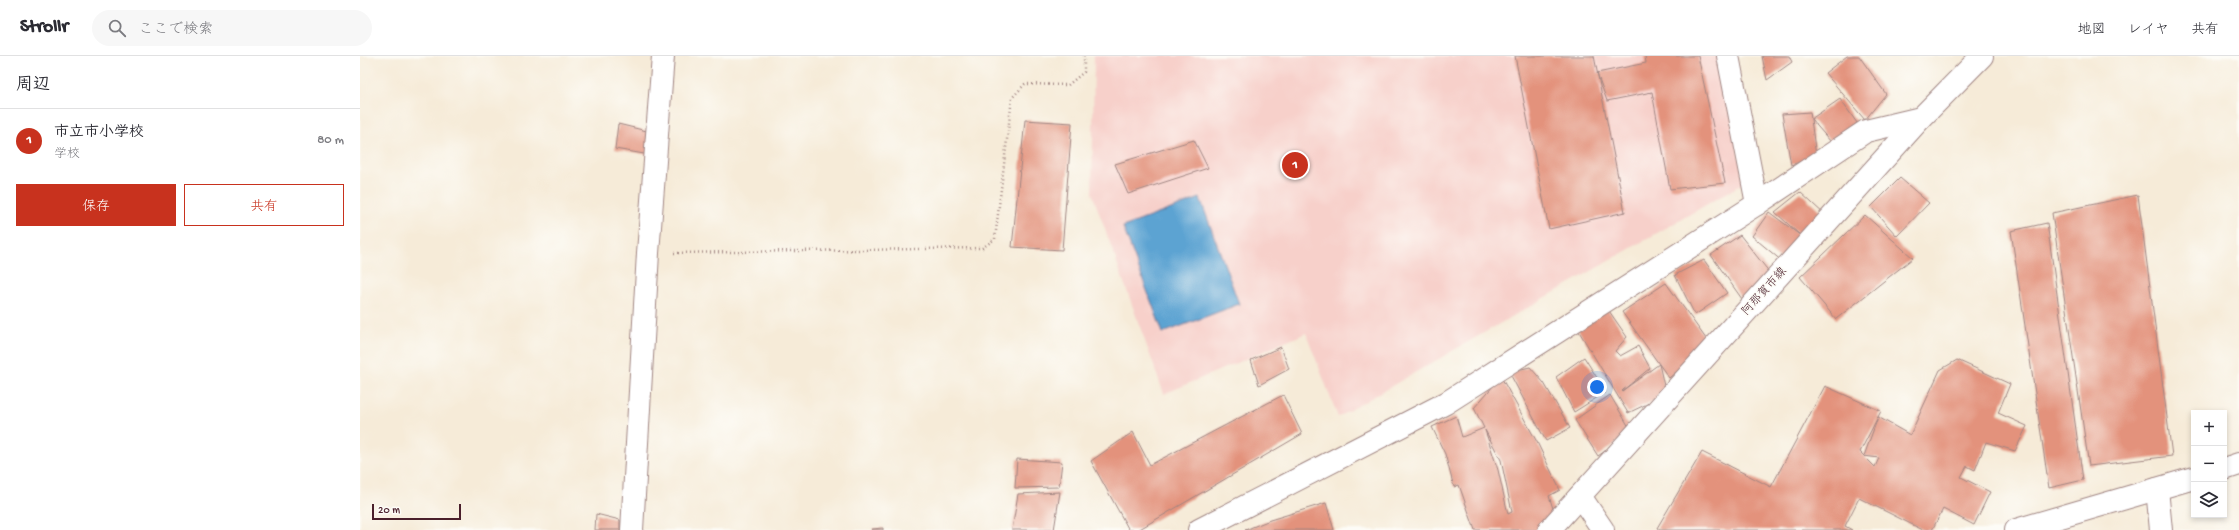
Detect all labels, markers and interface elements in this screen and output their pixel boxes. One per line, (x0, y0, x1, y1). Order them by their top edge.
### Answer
search box (92, 10, 372, 46)
text: Strollr (20, 16, 68, 39)
icon: search (106, 17, 128, 39)
text: ここで検索 (138, 21, 213, 39)
text: 地図 (2078, 22, 2106, 39)
text: レイヤ (2128, 22, 2169, 39)
text: 共有 (2191, 22, 2219, 39)
text: 周辺 (16, 76, 50, 96)
text: 市立市小学校 (54, 124, 144, 142)
text: 1 (26, 133, 32, 148)
text: 80 m (317, 133, 344, 148)
text: 学校 (54, 147, 80, 162)
pin: 1 (1282, 150, 1308, 180)
button: 保存 (16, 184, 176, 226)
button: 共有 (184, 184, 344, 226)
street label: 阿那賀市線 (1739, 264, 1790, 319)
your location (1587, 377, 1607, 397)
map controls (2191, 410, 2227, 518)
button: + (2191, 410, 2227, 446)
button: − (2191, 446, 2227, 482)
button: layers (2191, 482, 2227, 518)
scale bar (372, 502, 461, 521)
text: 20 m (378, 505, 400, 517)

